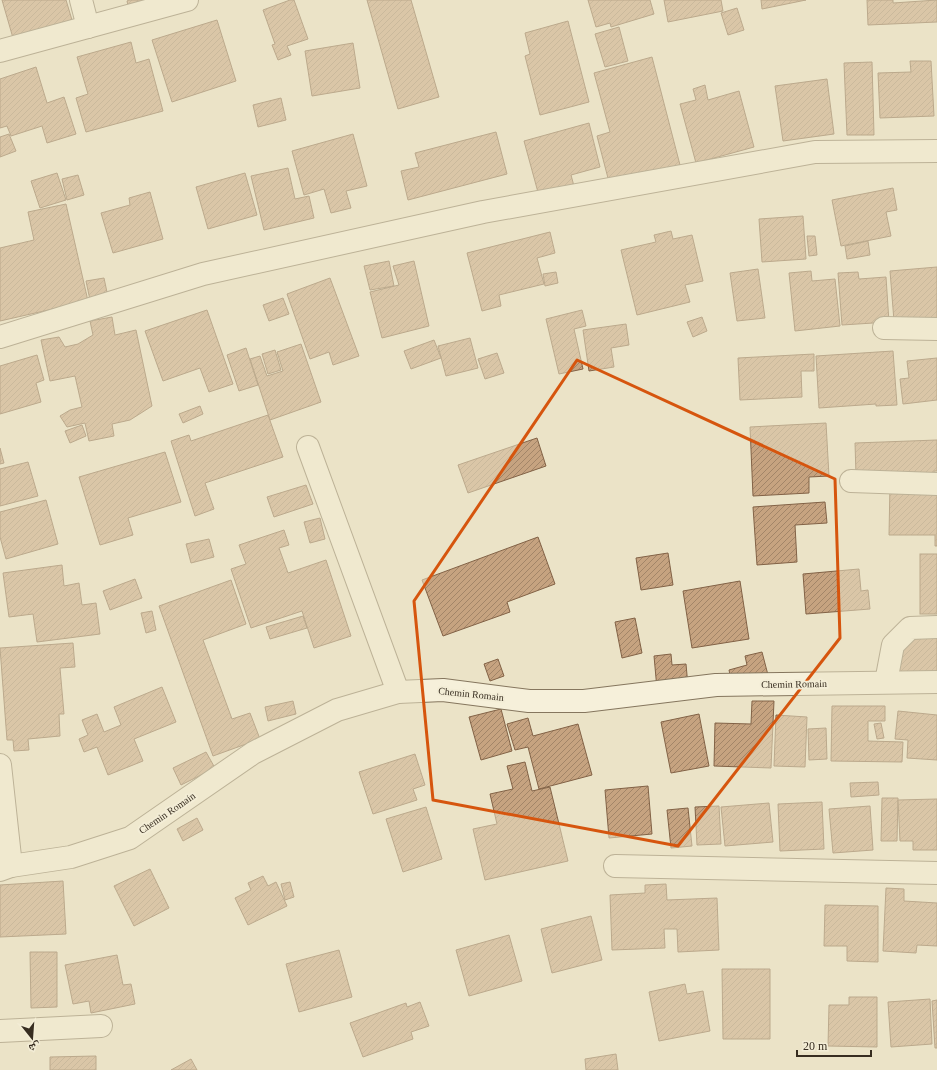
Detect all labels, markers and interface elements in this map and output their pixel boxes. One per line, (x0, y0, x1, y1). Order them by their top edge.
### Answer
street label: Chemin Romain (761, 678, 827, 690)
street label: Chemin Romain (438, 685, 504, 703)
street label: Chemin Romain (137, 790, 197, 836)
north arrow (12, 1018, 52, 1058)
scale bar (797, 1032, 871, 1058)
text: ش (27, 1038, 42, 1055)
text: 20 m (803, 1039, 828, 1053)

